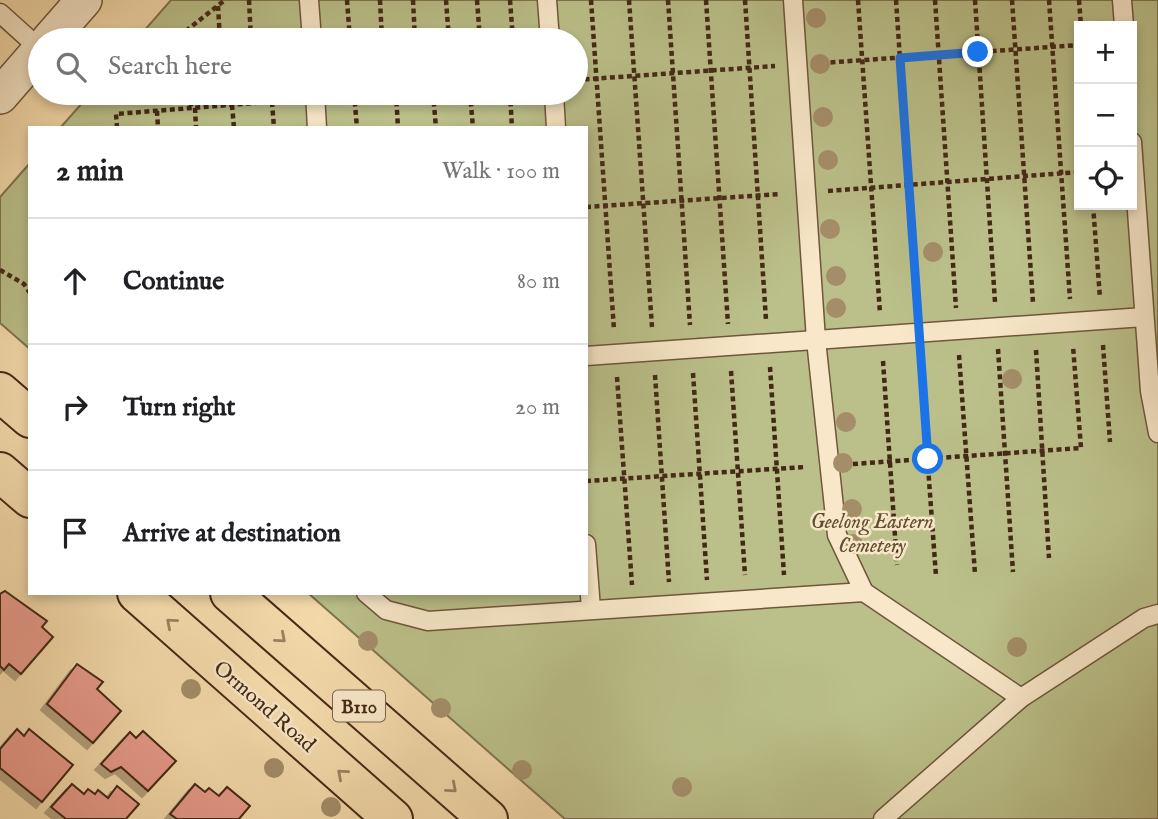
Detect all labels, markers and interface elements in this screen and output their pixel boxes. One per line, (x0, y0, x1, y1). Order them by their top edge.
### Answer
map controls (1074, 21, 1137, 210)
button: + (1074, 21, 1137, 84)
search box (28, 28, 588, 105)
route end (962, 36, 993, 67)
icon: search (52, 48, 90, 86)
text: Search here (108, 50, 232, 83)
button: − (1074, 84, 1137, 147)
button: locate (1074, 147, 1137, 210)
text: 2 min (56, 153, 124, 191)
text: Walk · 100 m (442, 157, 560, 186)
icon: ahead (56, 262, 94, 300)
text: Continue (123, 265, 224, 298)
text: 80 m (517, 267, 560, 296)
icon: right (56, 388, 94, 426)
text: Turn right (123, 391, 236, 424)
text: 20 m (515, 393, 560, 422)
route start (912, 443, 943, 474)
park label: Geelong Eastern Cemetery (810, 509, 934, 560)
icon: arrive (56, 514, 94, 552)
text: Arrive at destination (123, 517, 341, 550)
one-way arrow (166, 619, 179, 631)
one-way arrow (273, 630, 286, 642)
street label: Ormond Road (207, 655, 321, 759)
road number: B110 (333, 691, 385, 722)
one-way arrow (337, 770, 350, 782)
one-way arrow (444, 780, 457, 792)

